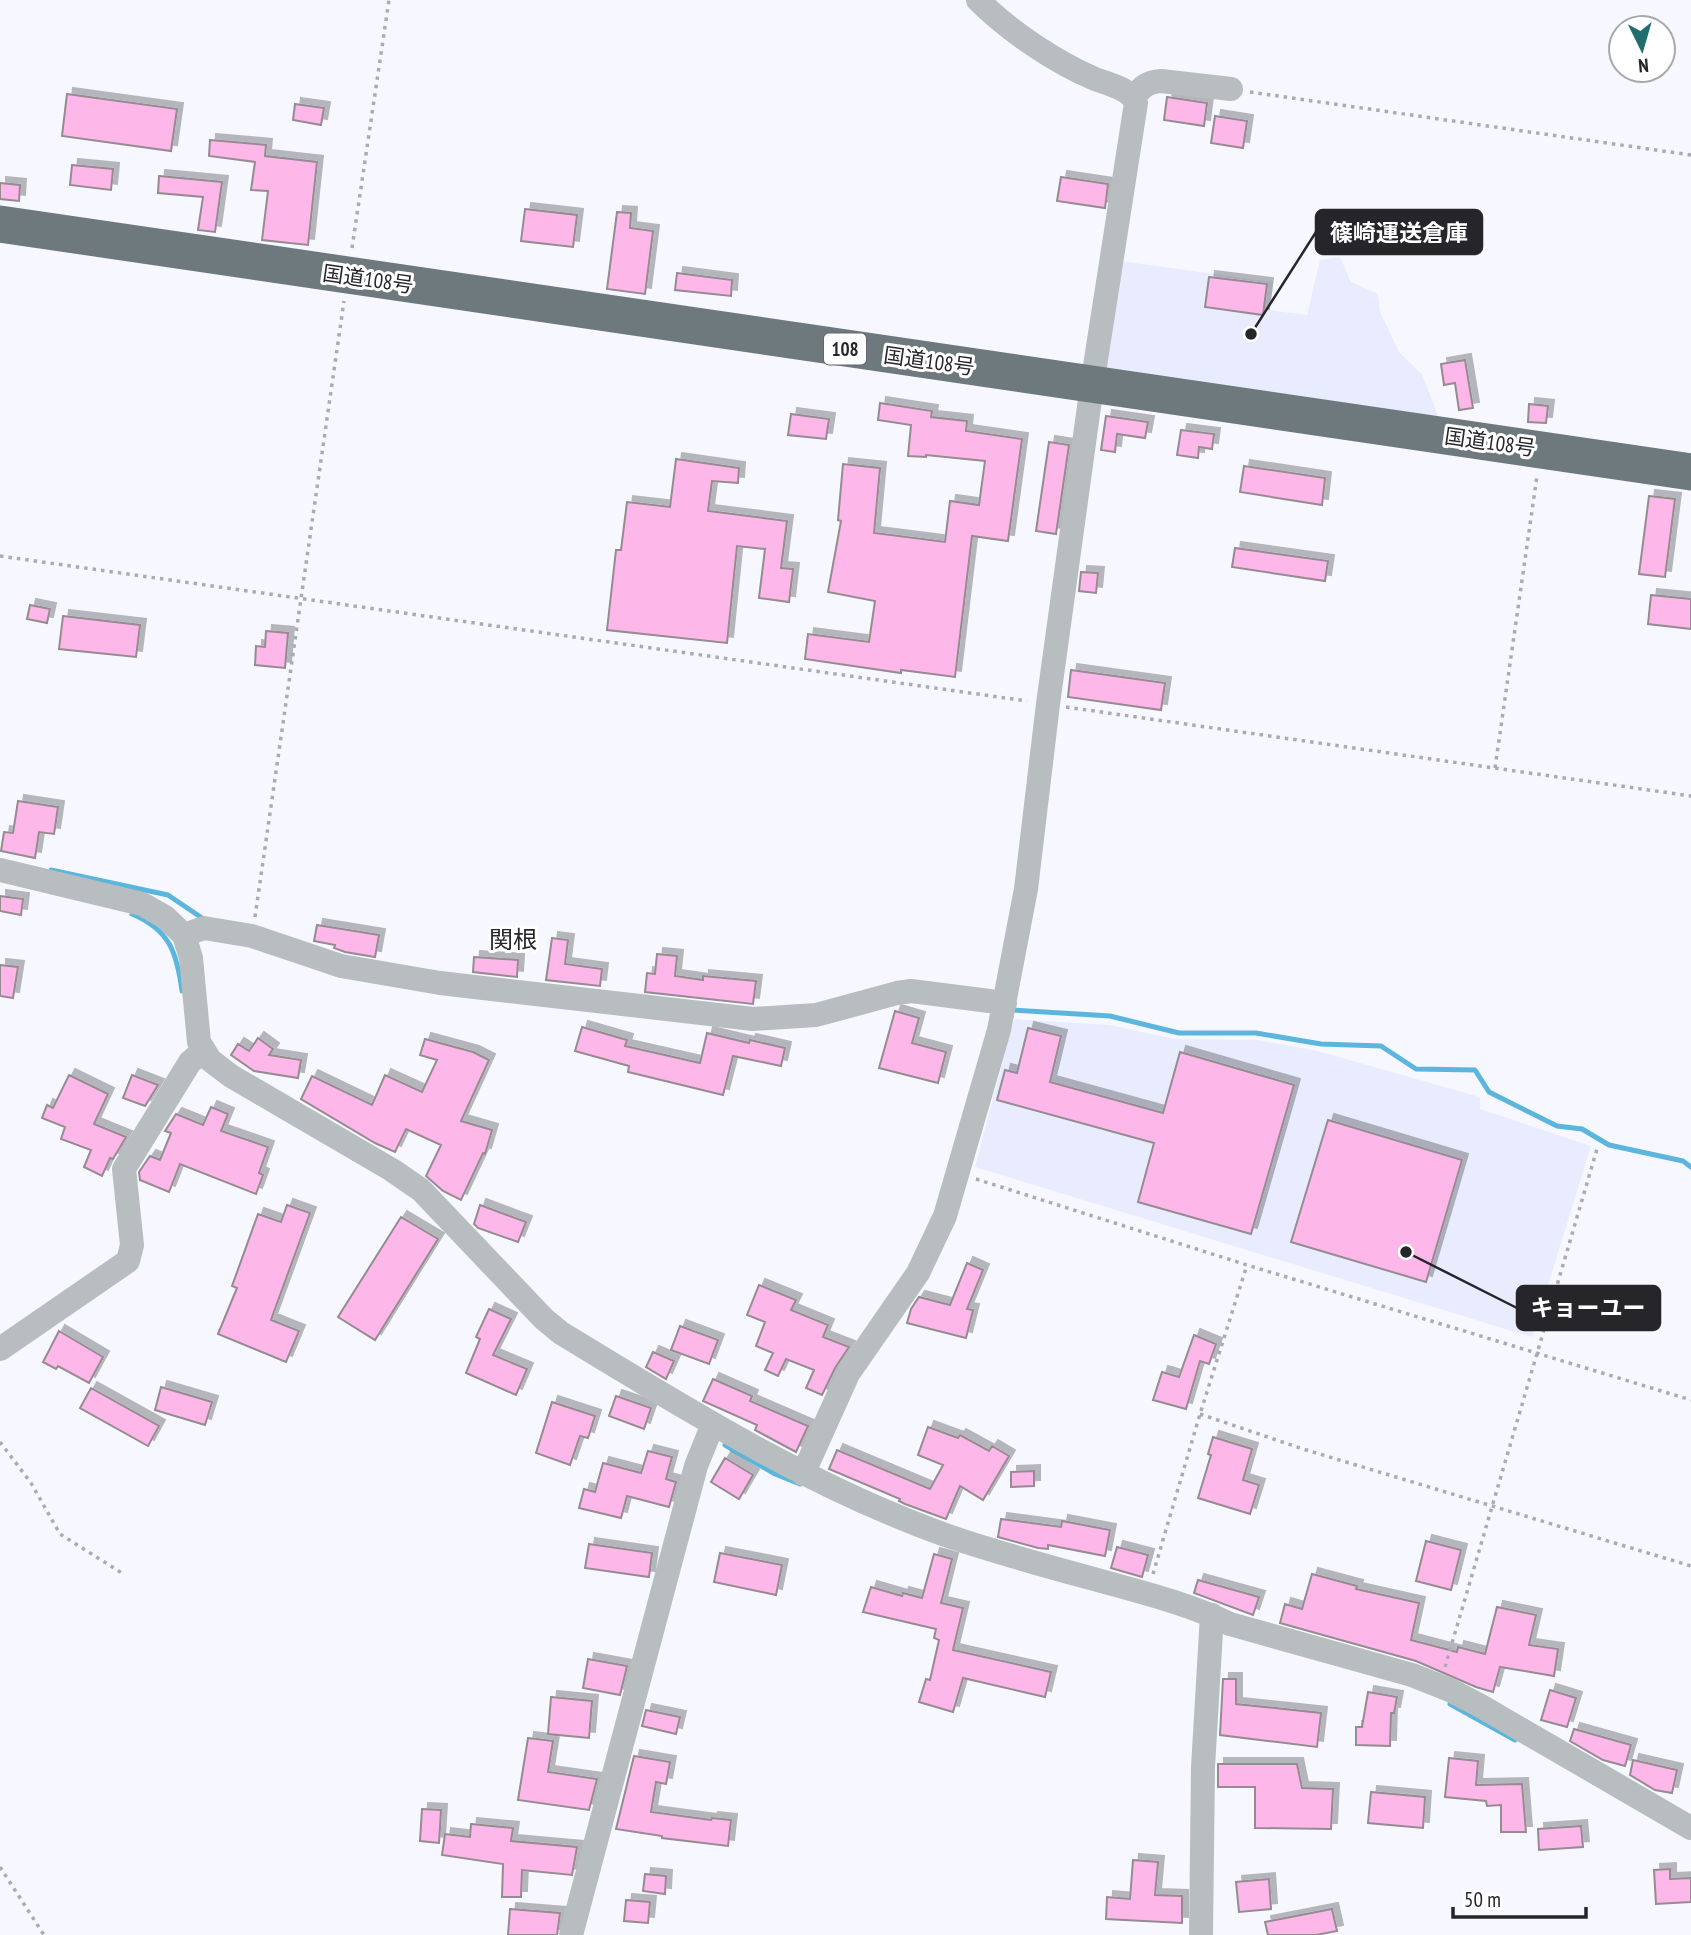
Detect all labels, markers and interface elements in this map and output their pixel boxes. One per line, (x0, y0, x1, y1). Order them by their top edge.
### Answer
north arrow (1607, 14, 1677, 84)
text: N (1637, 54, 1650, 78)
callout: 篠崎運送倉庫 (1316, 210, 1482, 254)
text: 篠崎運送倉庫 (1330, 218, 1468, 247)
street label: 国道108号 (321, 259, 415, 299)
road number: 108 (824, 334, 866, 364)
street label: 国道108号 (882, 341, 976, 381)
street label: 国道108号 (1443, 422, 1537, 462)
district label: 関根 (489, 924, 537, 955)
callout: キョーユー (1517, 1286, 1660, 1330)
text: キョーユー (1531, 1293, 1646, 1322)
scale bar (1453, 1876, 1586, 1920)
text: 50 m (1464, 1886, 1501, 1913)

